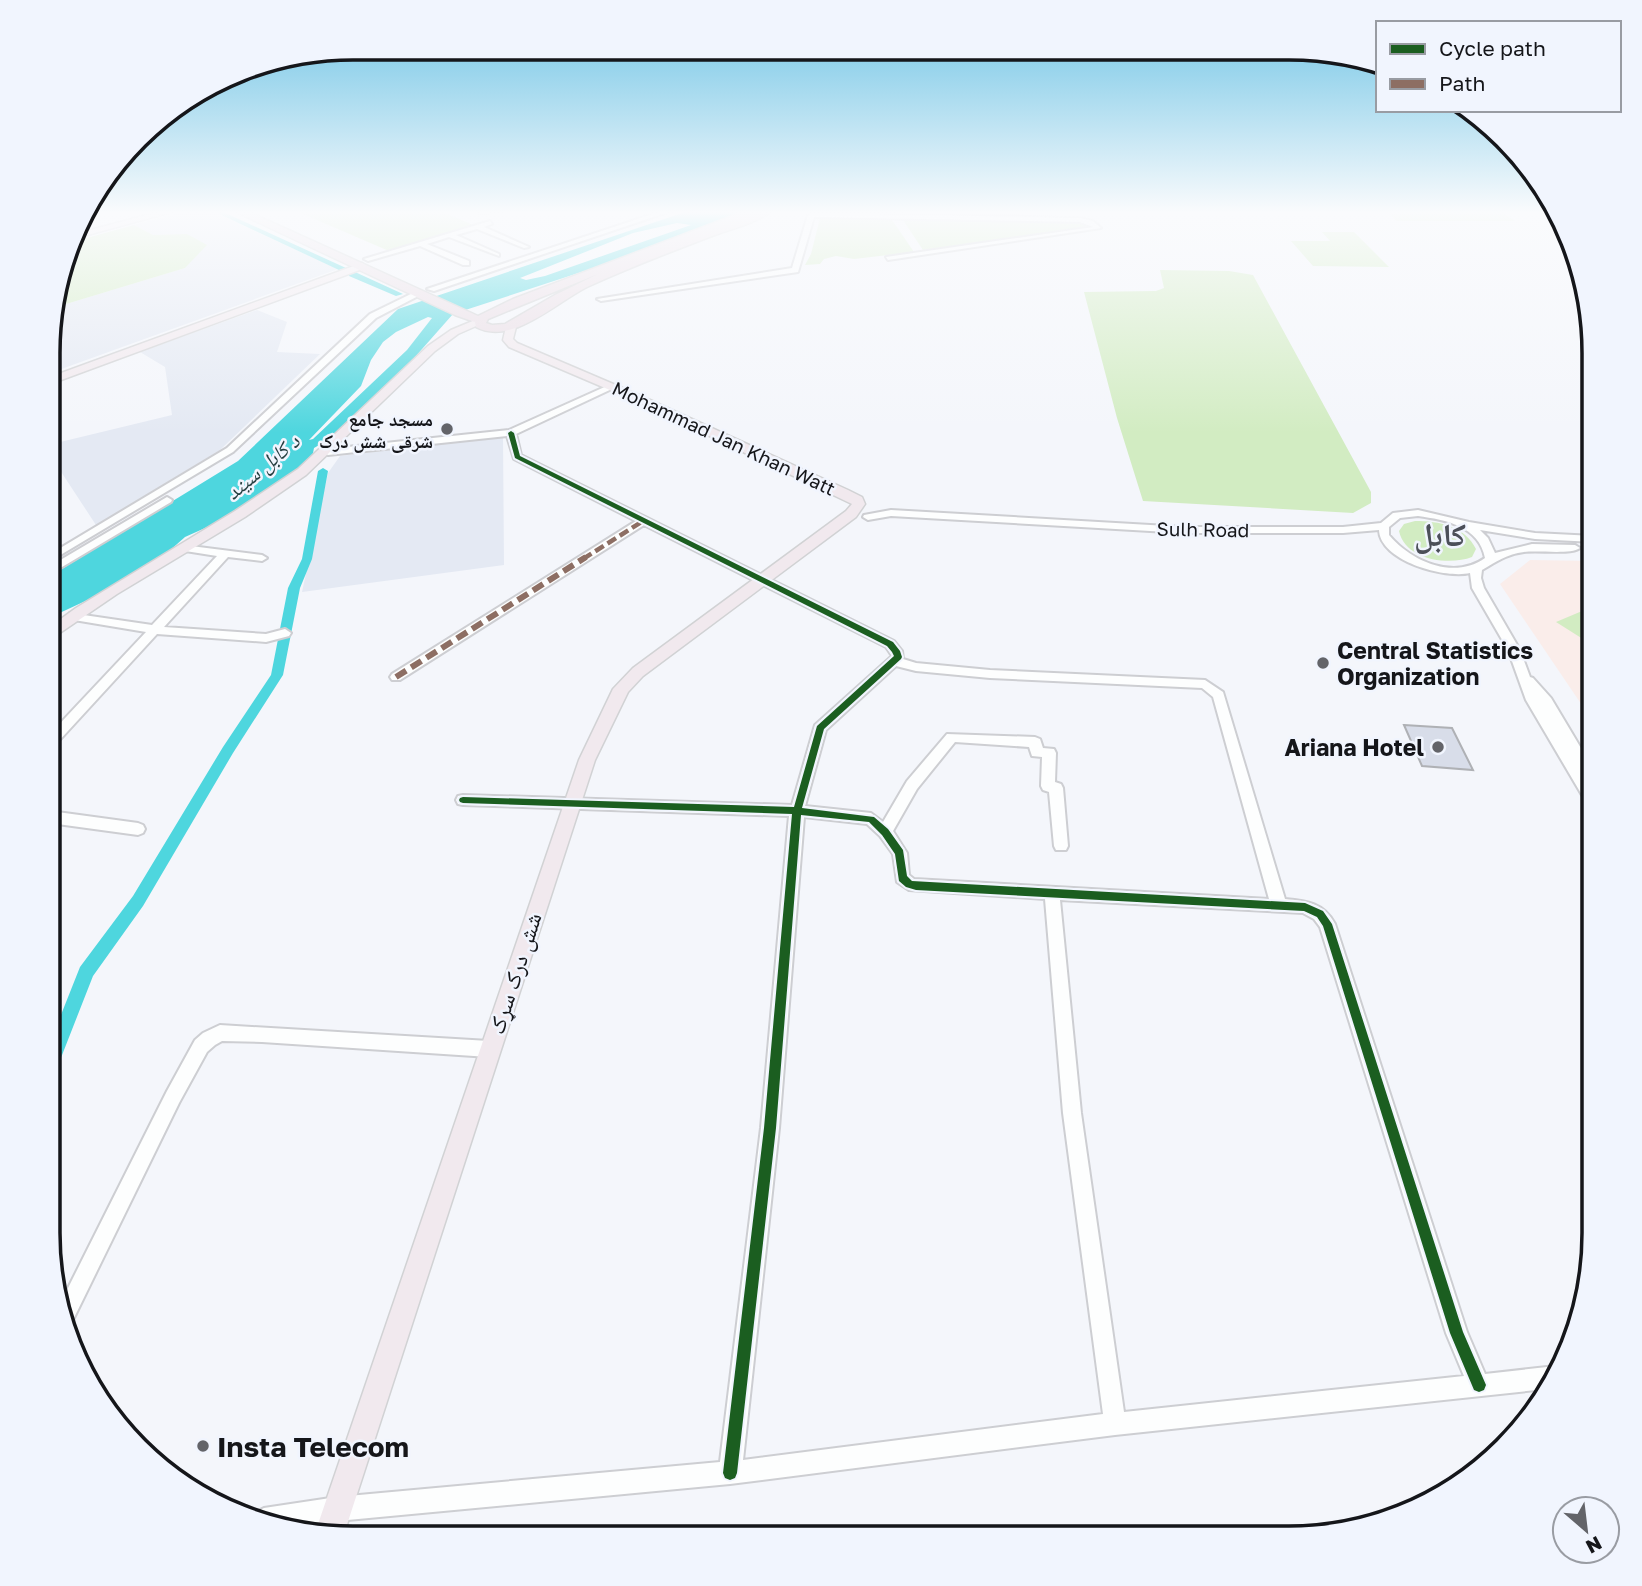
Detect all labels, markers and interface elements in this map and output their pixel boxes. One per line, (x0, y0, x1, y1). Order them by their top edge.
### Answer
legend (1376, 21, 1621, 112)
text: Cycle path (1439, 35, 1546, 61)
text: Path (1439, 70, 1486, 96)
street label: Mohammad Jan Khan Watt (609, 376, 839, 500)
place label: مسجد جامع شرقی شش درک (319, 407, 433, 453)
marker: مسجد جامع شرقی شش درک (439, 421, 455, 437)
water label: د کابل سيند (220, 427, 305, 505)
district label: کابل (1414, 515, 1466, 554)
street label: Sulh Road (1156, 517, 1250, 541)
place label: Central Statistics Organization (1337, 636, 1533, 690)
marker: Central Statistics Organization (1315, 655, 1331, 671)
place label: Ariana Hotel (1284, 733, 1424, 761)
marker: Ariana Hotel (1430, 739, 1446, 755)
street label: شش درک سړک (481, 909, 548, 1038)
place label: Insta Telecom (217, 1430, 409, 1463)
marker: Insta Telecom (195, 1438, 211, 1454)
north arrow (1551, 1495, 1621, 1565)
text: N (1582, 1532, 1606, 1559)

